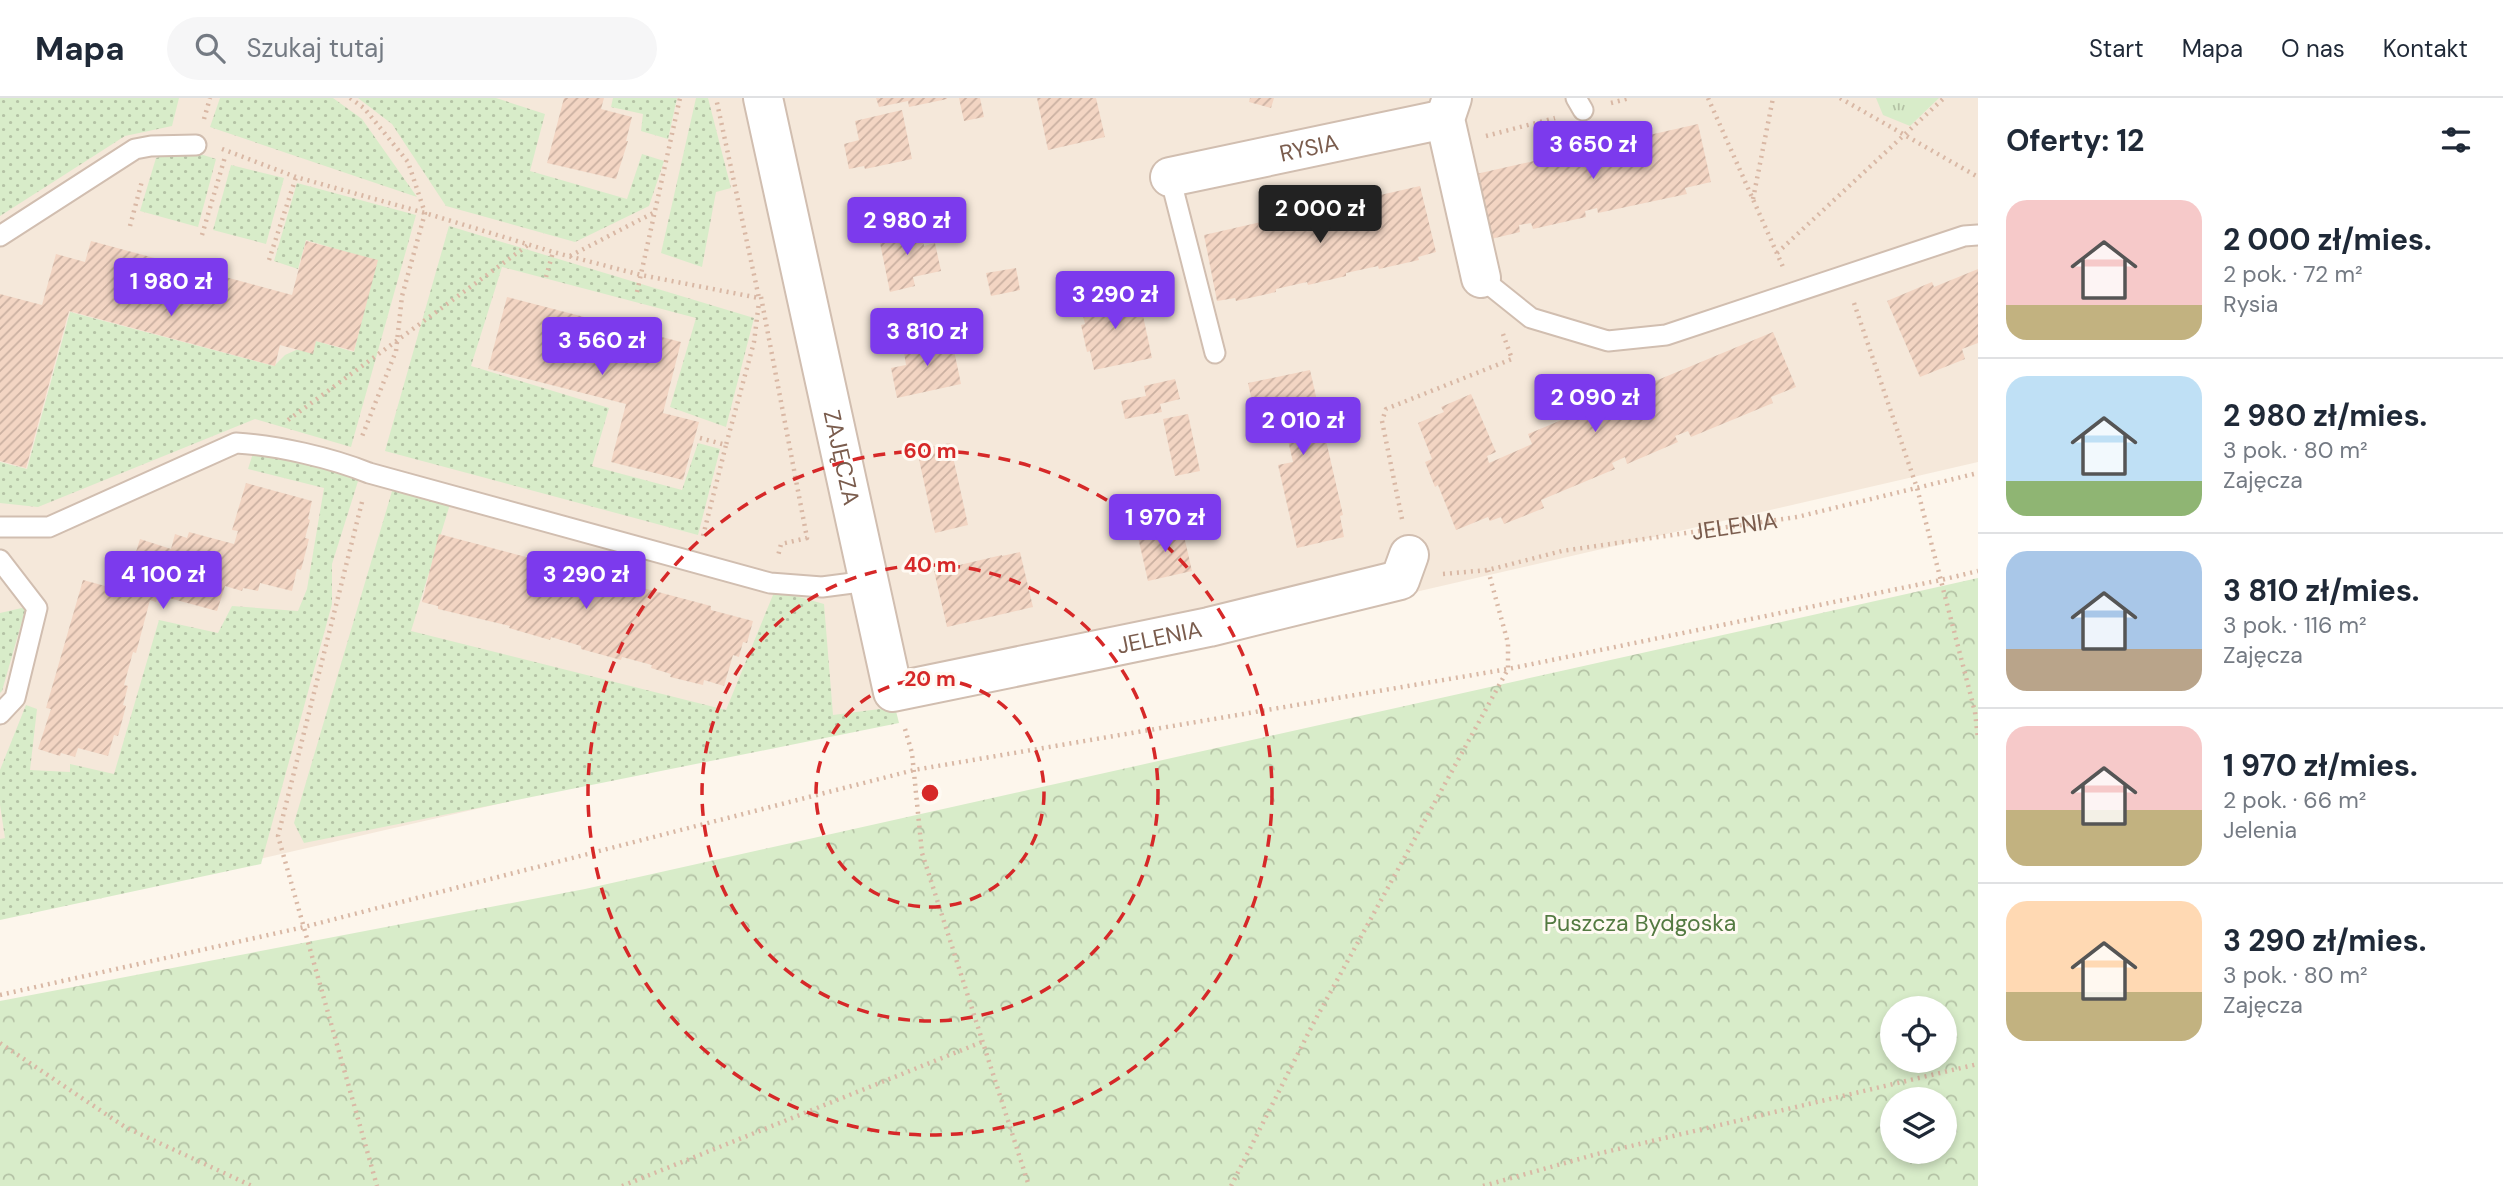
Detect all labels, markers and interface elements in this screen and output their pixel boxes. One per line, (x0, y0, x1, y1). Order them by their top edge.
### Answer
search box (167, 17, 657, 80)
text: Mapa (35, 27, 125, 70)
icon: search (191, 29, 229, 67)
text: Szukaj tutaj (247, 31, 385, 65)
text: Start (2089, 33, 2144, 64)
text: Mapa (2182, 33, 2243, 64)
text: O nas (2281, 33, 2345, 64)
text: Kontakt (2383, 33, 2468, 64)
text: Oferty: 12 (2006, 121, 2144, 160)
icon: filters (2437, 121, 2475, 159)
pin: 3 650 zł (1521, 122, 1665, 181)
street label: RYSIA (1277, 127, 1341, 169)
text: 3 650 zł (1549, 129, 1637, 159)
pin: 2 000 zł (1248, 186, 1392, 245)
text: 2 000 zł (1275, 193, 1365, 223)
pin: 2 980 zł (835, 198, 979, 257)
text: 2 980 zł (863, 205, 951, 235)
text: 2 000 zł/mies. (2223, 220, 2432, 259)
icon: home (2062, 228, 2146, 312)
pin: 1 980 zł (99, 258, 243, 318)
text: 2 pok. · 72 m² (2223, 259, 2362, 289)
text: 1 980 zł (130, 266, 212, 296)
pin: 3 290 zł (1043, 272, 1187, 331)
text: 3 290 zł (1072, 279, 1158, 309)
text: Rysia (2223, 289, 2278, 319)
pin: 3 810 zł (855, 308, 999, 368)
text: 3 810 zł (886, 316, 968, 346)
pin: 3 560 zł (530, 317, 674, 377)
text: 3 560 zł (558, 325, 646, 355)
pin: 2 090 zł (1523, 374, 1667, 434)
text: 2 090 zł (1550, 382, 1640, 412)
text: 2 980 zł/mies. (2223, 396, 2427, 435)
pin: 2 010 zł (1231, 398, 1375, 457)
icon: home (2062, 404, 2146, 488)
text: 2 010 zł (1262, 405, 1344, 435)
street label: ZAJĘCZA (817, 407, 867, 508)
text: 3 pok. · 80 m² (2223, 435, 2368, 465)
text: 60 m (904, 437, 956, 465)
text: Zajęcza (2223, 465, 2303, 495)
pin: 1 970 zł (1093, 494, 1237, 554)
text: 1 970 zł (1125, 502, 1205, 532)
street label: JELENIA (1690, 505, 1779, 547)
text: 40 m (903, 551, 957, 579)
pin: 4 100 zł (91, 552, 235, 611)
pin: 3 290 zł (514, 552, 658, 611)
text: 4 100 zł (121, 559, 205, 589)
text: 3 290 zł (543, 559, 629, 589)
text: 3 810 zł/mies. (2223, 571, 2419, 610)
icon: home (2062, 579, 2146, 663)
text: 3 pok. · 116 m² (2223, 610, 2367, 640)
street label: JELENIA (1114, 614, 1205, 661)
text: Zajęcza (2223, 640, 2303, 670)
text: 20 m (904, 665, 956, 693)
text: 1 970 zł/mies. (2223, 746, 2418, 785)
icon: home (2062, 754, 2146, 838)
centre of rings (918, 781, 942, 805)
text: 2 pok. · 66 m² (2223, 785, 2366, 815)
text: Jelenia (2223, 815, 2297, 845)
park label: Puszcza Bydgoska (1544, 908, 1736, 938)
text: 3 290 zł/mies. (2223, 921, 2426, 960)
icon: home (2062, 929, 2146, 1013)
text: 3 pok. · 80 m² (2223, 960, 2368, 990)
text: Zajęcza (2223, 990, 2303, 1020)
map controls (1880, 996, 1957, 1164)
button: locate (1880, 996, 1957, 1073)
button: layers (1880, 1087, 1957, 1164)

